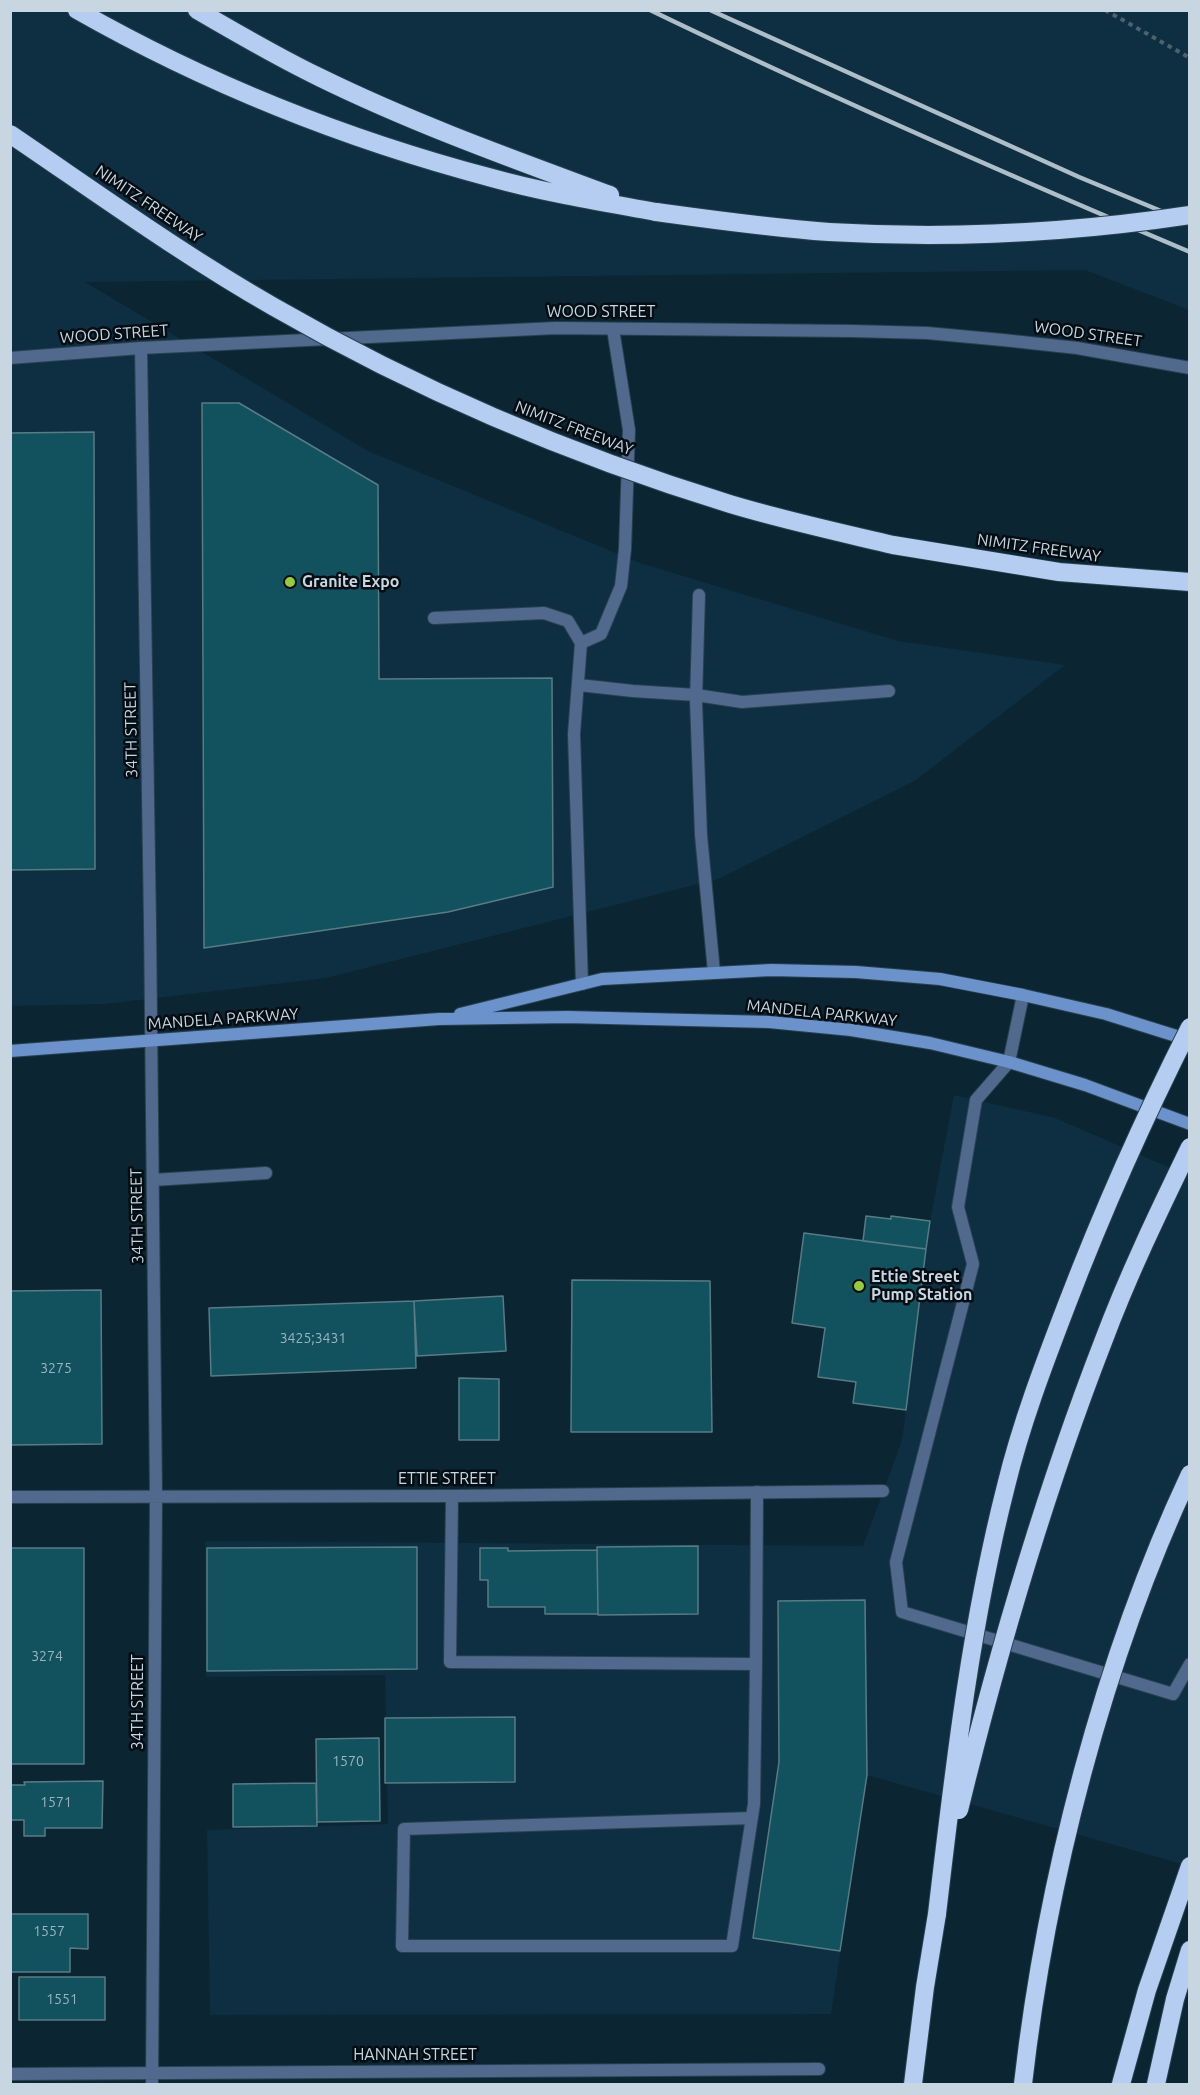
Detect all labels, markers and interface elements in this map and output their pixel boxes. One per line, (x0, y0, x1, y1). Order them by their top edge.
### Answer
street label: NIMITZ FREEWAY (92, 161, 206, 247)
street label: WOOD STREET (547, 302, 655, 322)
street label: WOOD STREET (1033, 317, 1143, 351)
street label: WOOD STREET (59, 321, 169, 347)
street label: NIMITZ FREEWAY (512, 397, 636, 459)
street label: NIMITZ FREEWAY (976, 530, 1102, 566)
place label: Granite Expo (302, 572, 399, 592)
marker: Granite Expo (283, 575, 297, 589)
street label: 34TH STREET (121, 682, 141, 778)
street label: MANDELA PARKWAY (746, 996, 898, 1030)
street label: MANDELA PARKWAY (147, 1004, 299, 1034)
street label: 34TH STREET (127, 1168, 147, 1264)
place label: Ettie Street Pump Station (871, 1267, 972, 1305)
marker: Ettie Street Pump Station (852, 1279, 866, 1293)
house number: 3425;3431 (280, 1330, 346, 1346)
house number: 3275 (40, 1360, 72, 1376)
street label: ETTIE STREET (398, 1469, 496, 1489)
house number: 3274 (31, 1648, 63, 1664)
street label: 34TH STREET (128, 1654, 148, 1750)
house number: 1570 (332, 1753, 364, 1769)
house number: 1571 (40, 1794, 72, 1810)
house number: 1557 (33, 1923, 65, 1939)
house number: 1551 (46, 1991, 78, 2007)
street label: HANNAH STREET (353, 2045, 477, 2065)

